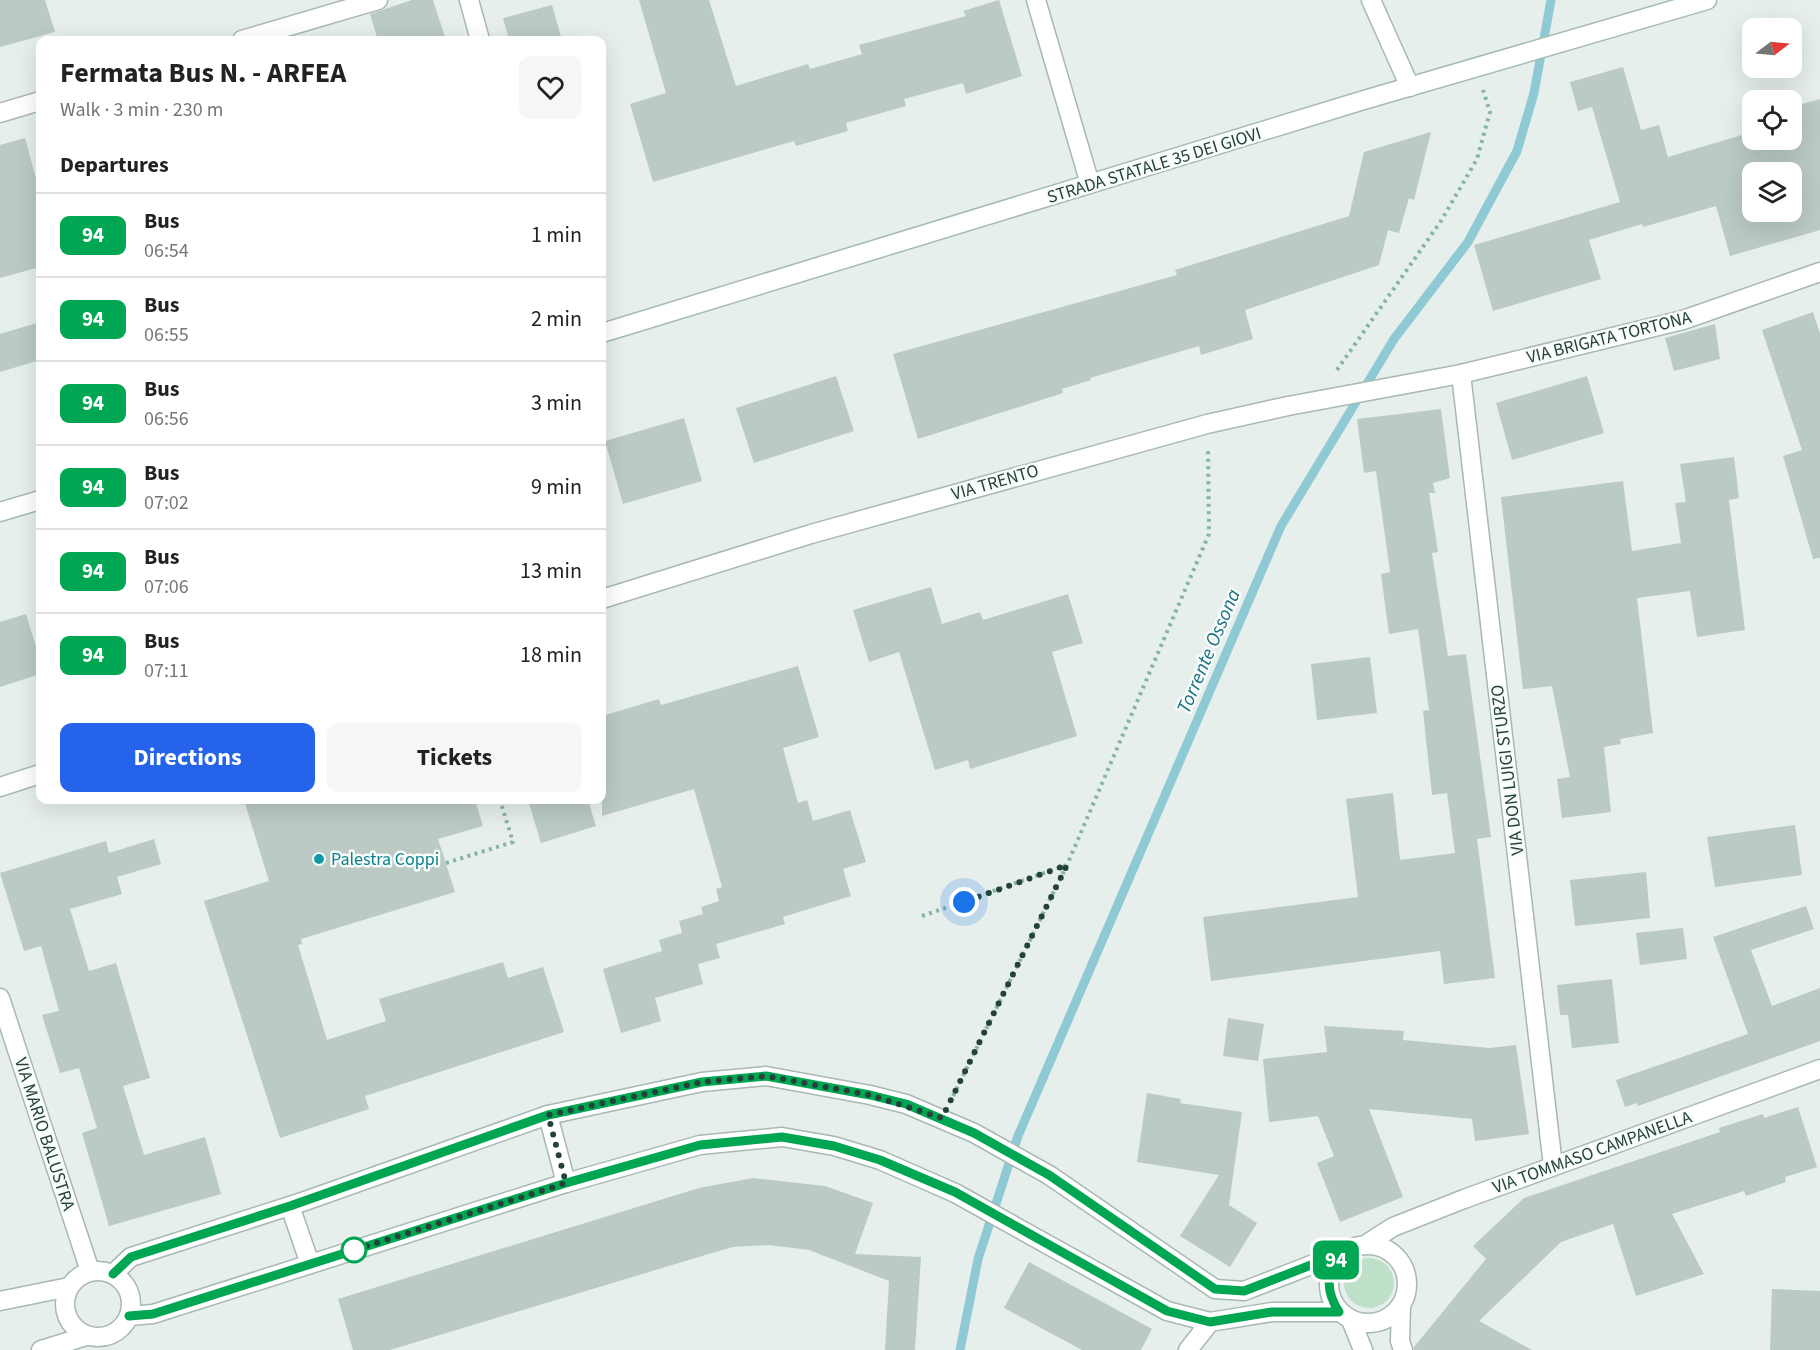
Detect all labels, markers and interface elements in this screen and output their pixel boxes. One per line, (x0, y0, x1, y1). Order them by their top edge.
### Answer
north arrow (1742, 18, 1802, 78)
map controls (1742, 18, 1802, 222)
text: Fermata Bus N. - ARFEA (60, 53, 346, 93)
button: heart (519, 56, 582, 119)
button: locate (1742, 90, 1802, 150)
text: Walk · 3 min · 230 m (60, 96, 223, 124)
street label: STRADA STATALE 35 DEI GIOVI (1044, 121, 1264, 210)
text: Departures (60, 149, 169, 181)
button: layers (1742, 162, 1802, 222)
text: Bus (144, 205, 180, 237)
text: 1 min (531, 219, 582, 251)
text: 94 (82, 220, 104, 250)
text: 06:54 (144, 237, 189, 265)
text: Bus (144, 289, 180, 321)
text: 2 min (531, 303, 582, 335)
text: 94 (82, 304, 104, 334)
street label: VIA BRIGATA TORTONA (1524, 305, 1694, 370)
text: 06:55 (144, 321, 189, 349)
text: Bus (144, 373, 180, 405)
text: 3 min (531, 387, 582, 419)
text: 94 (82, 388, 104, 418)
text: 06:56 (144, 405, 189, 433)
text: Bus (144, 457, 180, 489)
street label: VIA TRENTO (949, 458, 1042, 507)
text: 9 min (531, 471, 582, 503)
text: 94 (82, 472, 104, 502)
text: 07:02 (144, 489, 189, 517)
text: Bus (144, 541, 180, 573)
text: 13 min (520, 555, 582, 587)
text: 94 (82, 556, 104, 586)
text: 07:06 (144, 573, 189, 601)
water label: Torrente Ossona (1170, 585, 1248, 718)
text: Bus (144, 625, 180, 657)
text: 18 min (520, 639, 582, 671)
text: 94 (82, 640, 104, 670)
text: 07:11 (144, 657, 189, 685)
street label: VIA DON LUIGI STURZO (1485, 683, 1530, 857)
button: Directions (60, 723, 315, 792)
button: Tickets (327, 723, 582, 792)
place label: Palestra Coppi (331, 847, 439, 872)
marker: Palestra Coppi (312, 852, 326, 866)
your location (949, 887, 979, 917)
street label: VIA MARIO BALUSTRA (8, 1054, 81, 1214)
street label: VIA TOMMASO CAMPANELLA (1489, 1105, 1695, 1200)
unlabelled marker (341, 1237, 367, 1263)
line badge: 94 (1309, 1240, 1363, 1280)
text: 94 (1325, 1245, 1347, 1275)

